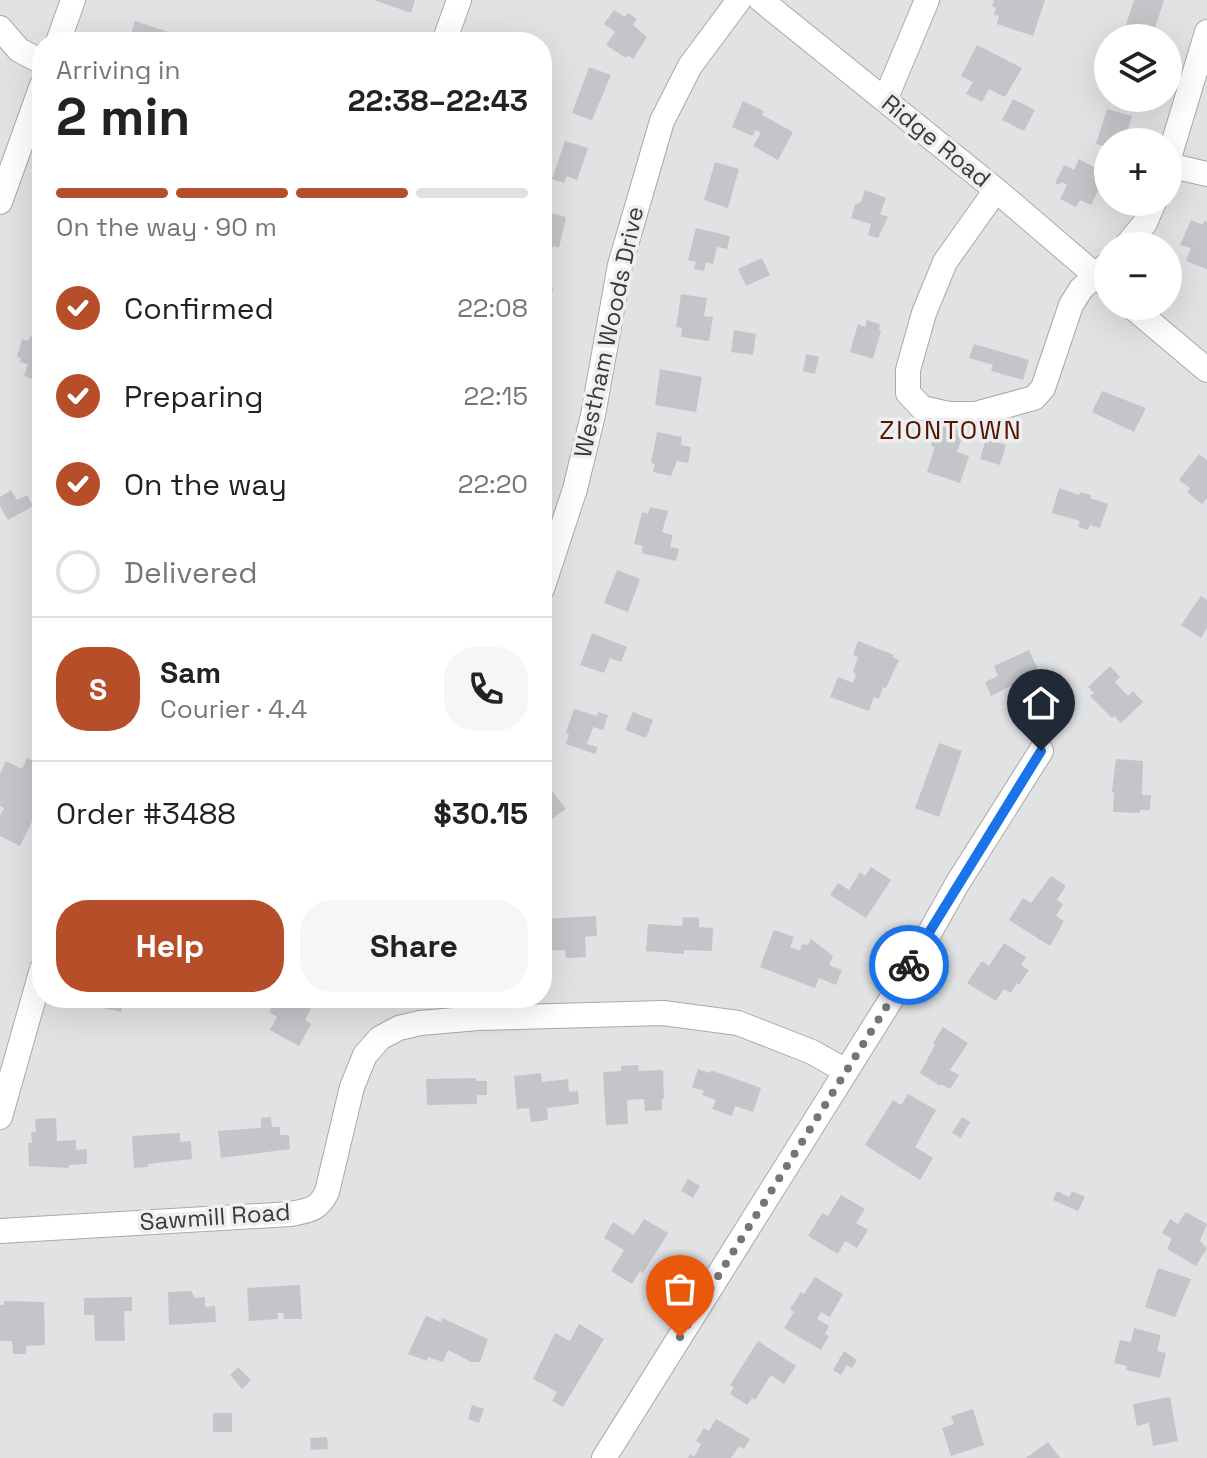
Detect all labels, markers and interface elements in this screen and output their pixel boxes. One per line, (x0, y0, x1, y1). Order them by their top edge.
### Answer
map controls (1094, 24, 1182, 320)
button: layers (1094, 24, 1182, 112)
text: Arriving in (56, 53, 180, 87)
text: 22:38–22:43 (348, 81, 528, 120)
text: 2 min (56, 84, 190, 150)
street label: Ridge Road (876, 87, 997, 194)
button: + (1094, 128, 1182, 216)
street label: Westham Woods Drive (567, 204, 650, 460)
text: On the way · 90 m (56, 210, 277, 244)
button: − (1094, 232, 1182, 320)
icon: check (56, 286, 100, 330)
text: Confirmed (124, 289, 274, 328)
text: 22:08 (457, 291, 528, 325)
icon: check (56, 374, 100, 418)
text: Preparing (124, 377, 263, 416)
text: 22:15 (464, 379, 528, 413)
district label: ZIONTOWN (879, 413, 1023, 447)
icon: check (56, 462, 100, 506)
text: On the way (124, 465, 287, 504)
text: 22:20 (458, 467, 528, 501)
text: Delivered (124, 553, 258, 592)
button: phone (444, 647, 528, 731)
text: Sam (160, 653, 221, 692)
pin (1007, 669, 1075, 751)
text: S (89, 670, 107, 709)
icon: home (1019, 681, 1063, 725)
text: Courier · 4.4 (160, 692, 307, 726)
text: Order #3488 (56, 794, 236, 833)
text: $30.15 (434, 794, 528, 833)
button: Help (56, 900, 284, 992)
button: Share (300, 900, 528, 992)
courier (869, 925, 949, 1005)
icon: bike (887, 943, 931, 987)
street label: Sawmill Road (139, 1196, 291, 1237)
pin (646, 1255, 714, 1337)
icon: bag (658, 1267, 702, 1311)

